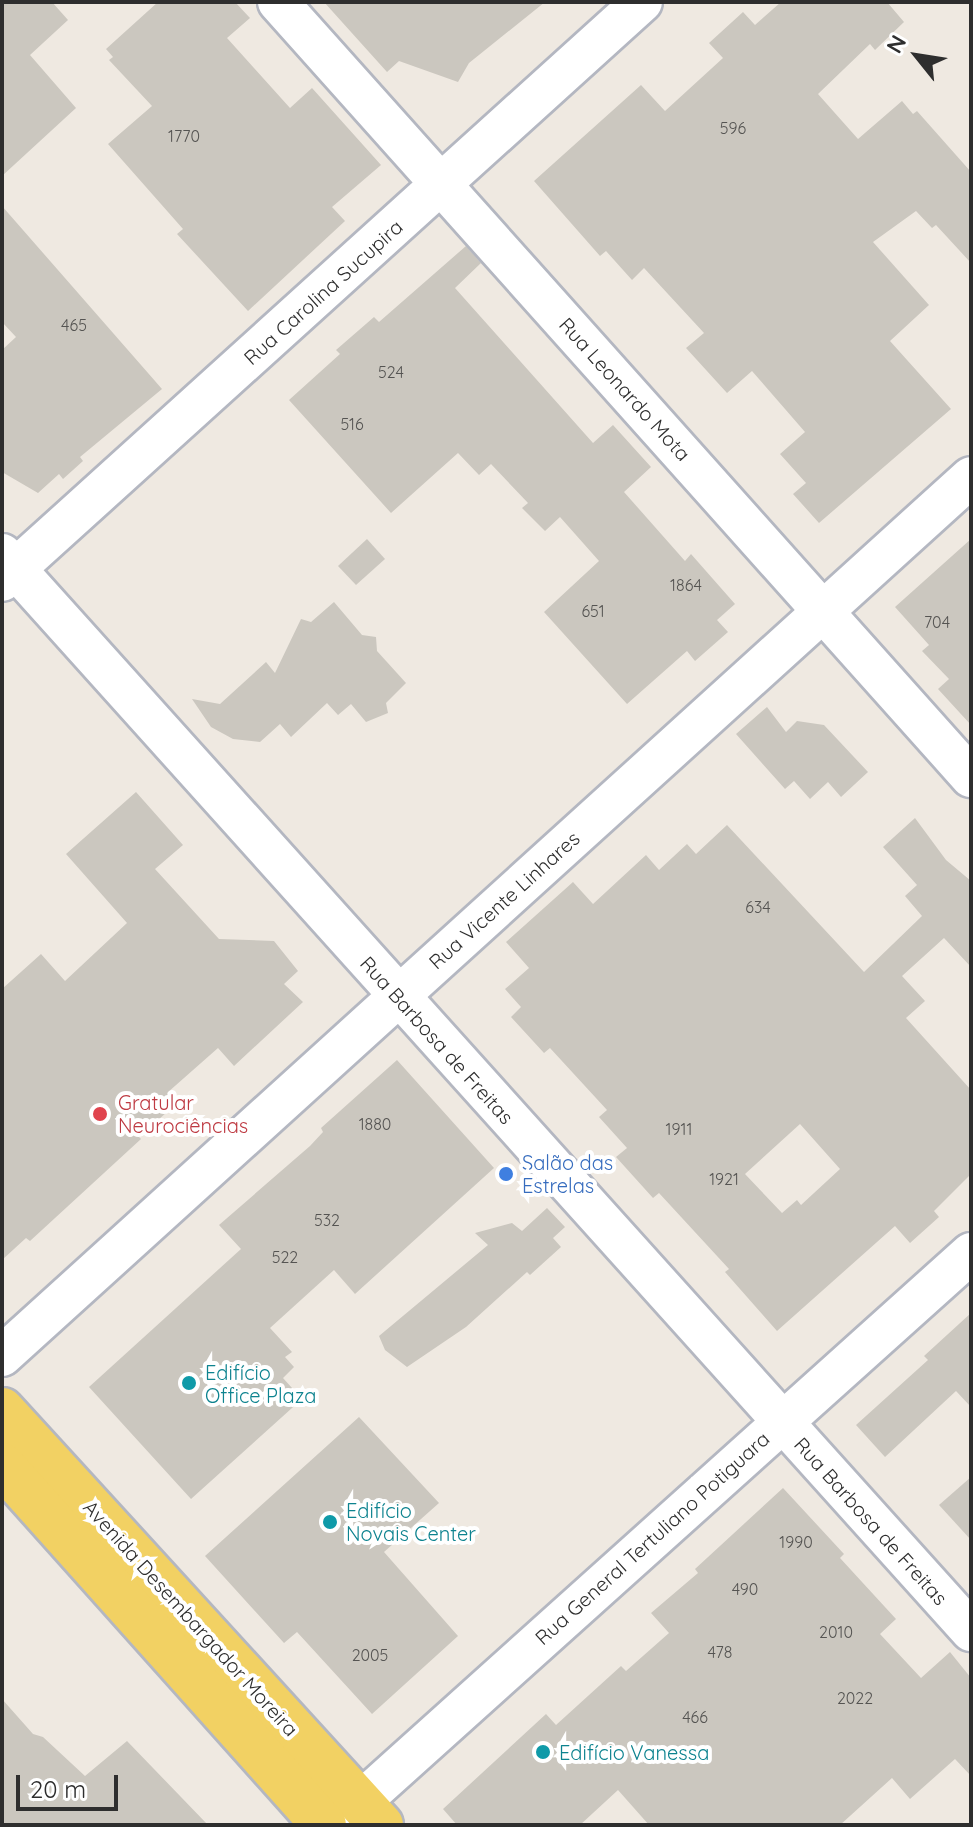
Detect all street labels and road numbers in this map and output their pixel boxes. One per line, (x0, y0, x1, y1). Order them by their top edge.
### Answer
street label: Rua Carolina Sucupira (239, 214, 407, 370)
street label: Rua Leonardo Mota (554, 312, 696, 466)
street label: Rua Vicente Linhares (424, 826, 584, 974)
street label: Rua Barbosa de Freitas (355, 951, 519, 1129)
street label: Rua General Tertuliano Potiguara (530, 1426, 774, 1650)
street label: Rua Barbosa de Freitas (789, 1432, 953, 1610)
street label: Avenida Desembargador Moreira (79, 1495, 303, 1741)

